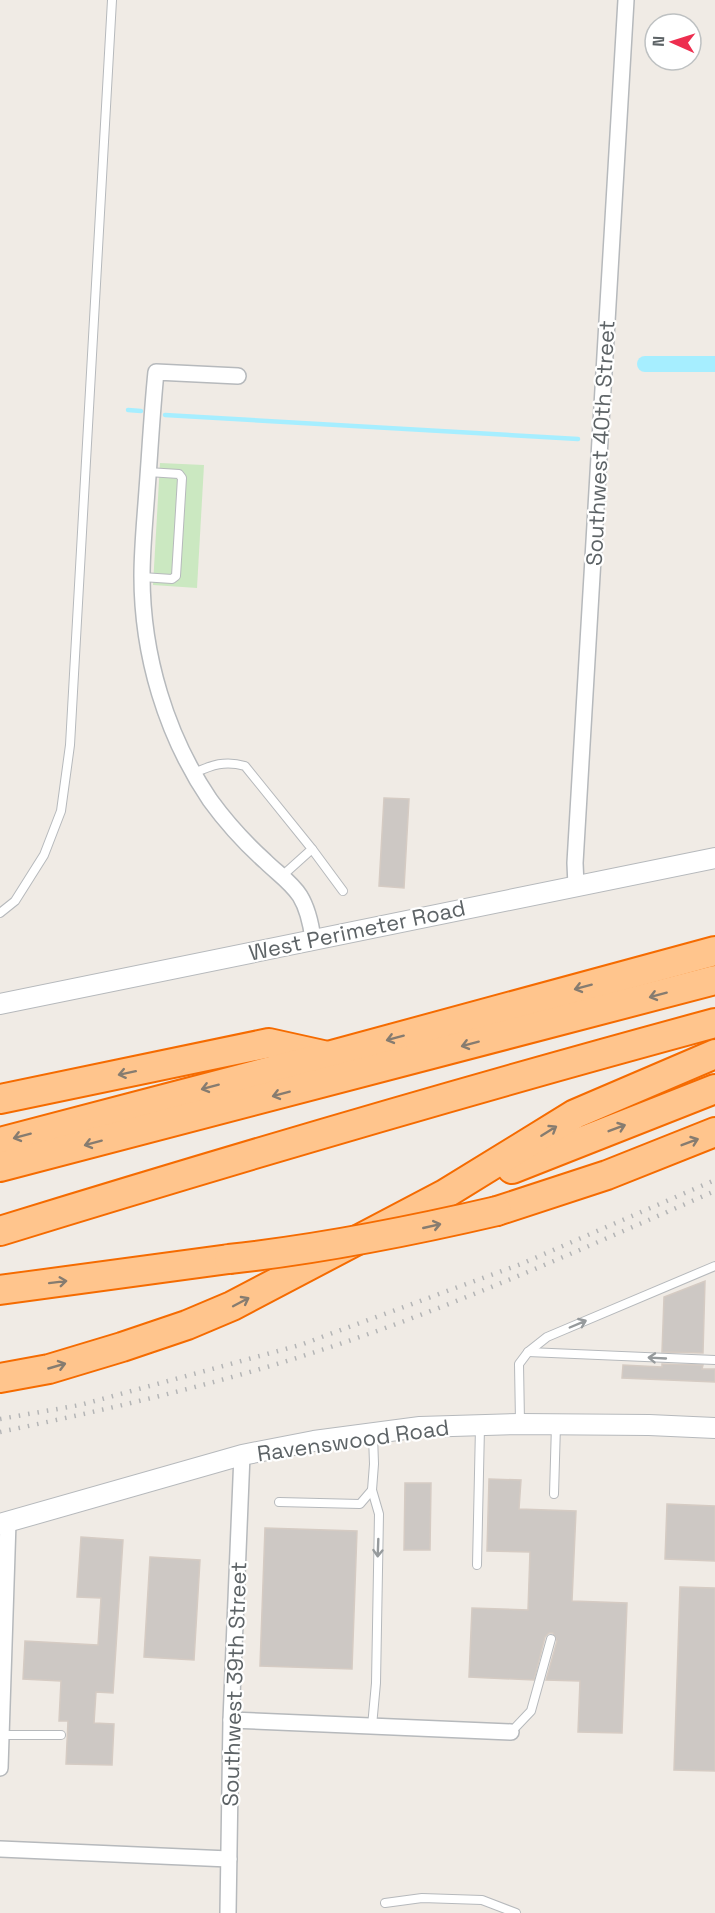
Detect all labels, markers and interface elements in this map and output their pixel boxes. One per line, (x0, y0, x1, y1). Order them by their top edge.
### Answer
north arrow (643, 12, 703, 72)
text: N (648, 35, 669, 47)
street label: Southwest 40th Street (580, 319, 620, 567)
street label: West Perimeter Road (246, 893, 468, 967)
one-way arrow (574, 982, 593, 993)
one-way arrow (649, 989, 668, 1001)
one-way arrow (385, 1033, 404, 1044)
one-way arrow (461, 1039, 480, 1050)
one-way arrow (118, 1068, 137, 1079)
one-way arrow (201, 1081, 220, 1093)
one-way arrow (272, 1088, 291, 1100)
one-way arrow (608, 1121, 626, 1132)
one-way arrow (540, 1124, 557, 1136)
one-way arrow (12, 1131, 31, 1143)
one-way arrow (680, 1136, 699, 1147)
one-way arrow (83, 1138, 102, 1149)
one-way arrow (422, 1220, 441, 1232)
one-way arrow (48, 1276, 67, 1287)
one-way arrow (232, 1296, 249, 1308)
one-way arrow (569, 1317, 587, 1329)
one-way arrow (647, 1352, 667, 1363)
one-way arrow (47, 1360, 66, 1371)
street label: Ravenswood Road (255, 1413, 451, 1467)
one-way arrow (373, 1537, 384, 1557)
street label: Southwest 39th Street (216, 1561, 252, 1807)

